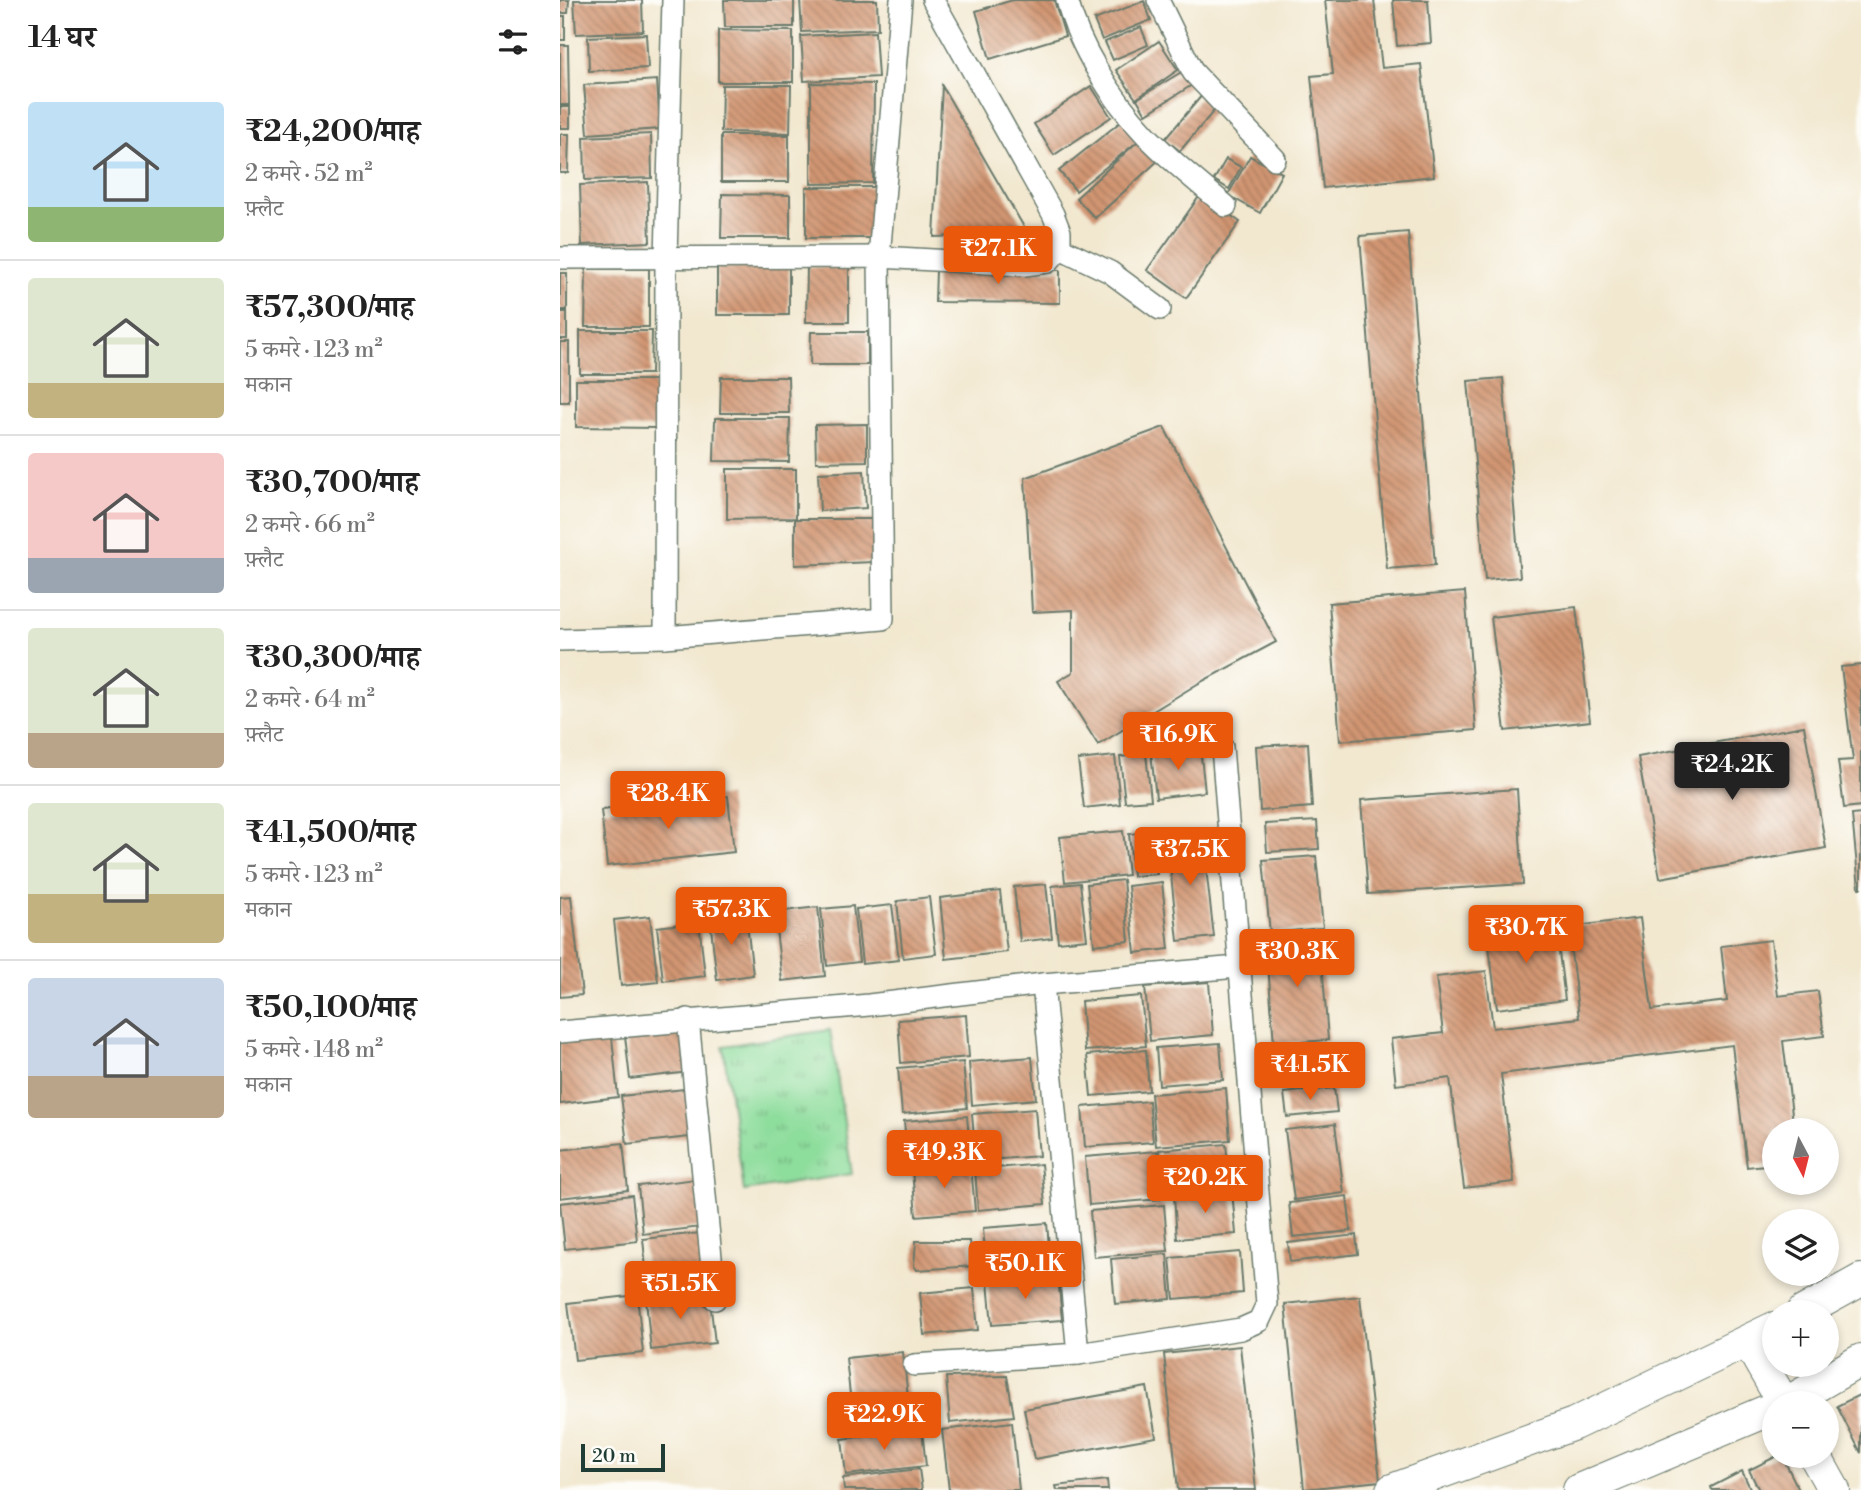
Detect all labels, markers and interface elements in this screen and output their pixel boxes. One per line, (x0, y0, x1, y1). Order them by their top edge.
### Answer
text: 14 घर (28, 19, 96, 57)
icon: filters (494, 23, 532, 61)
text: ₹24,200/माह (245, 113, 420, 151)
icon: home (84, 130, 168, 214)
text: 2 कमरे · 52 m² (245, 160, 373, 188)
text: फ़्लैट (245, 195, 283, 223)
pin: ₹27.1K (941, 226, 1055, 286)
text: ₹27.1K (960, 235, 1036, 263)
text: ₹57,300/माह (245, 289, 414, 327)
icon: home (84, 306, 168, 390)
text: 5 कमरे · 123 m² (245, 336, 383, 364)
text: मकान (245, 371, 292, 399)
text: ₹30,700/माह (245, 464, 419, 502)
icon: home (84, 481, 168, 565)
text: 2 कमरे · 66 m² (245, 511, 375, 539)
text: फ़्लैट (245, 546, 283, 574)
text: ₹30,300/माह (245, 639, 420, 677)
icon: home (84, 656, 168, 740)
text: 2 कमरे · 64 m² (245, 686, 375, 714)
pin: ₹16.9K (1121, 712, 1235, 772)
text: फ़्लैट (245, 721, 283, 749)
text: ₹16.9K (1139, 721, 1217, 749)
pin: ₹24.2K (1675, 742, 1789, 802)
text: ₹24.2K (1690, 751, 1774, 779)
pin: ₹28.4K (611, 772, 725, 831)
text: ₹28.4K (626, 780, 710, 808)
text: ₹41,500/माह (245, 814, 415, 852)
pin: ₹37.5K (1133, 828, 1247, 887)
icon: home (84, 831, 168, 915)
text: ₹37.5K (1151, 836, 1229, 864)
text: 5 कमरे · 123 m² (245, 861, 383, 889)
pin: ₹57.3K (674, 888, 788, 947)
text: मकान (245, 896, 292, 924)
text: ₹57.3K (692, 896, 770, 924)
pin: ₹30.7K (1469, 906, 1583, 965)
text: ₹30.7K (1485, 914, 1567, 942)
pin: ₹30.3K (1240, 930, 1354, 989)
text: ₹30.3K (1255, 938, 1339, 966)
text: ₹50,100/माह (245, 989, 416, 1027)
icon: home (84, 1006, 168, 1090)
text: 5 कमरे · 148 m² (245, 1036, 383, 1064)
pin: ₹41.5K (1253, 1042, 1367, 1102)
text: ₹41.5K (1270, 1051, 1350, 1079)
text: मकान (245, 1071, 292, 1099)
north arrow (1762, 1118, 1839, 1195)
map controls (1762, 1118, 1839, 1468)
pin: ₹49.3K (887, 1130, 1001, 1190)
text: ₹49.3K (903, 1139, 985, 1167)
pin: ₹20.2K (1148, 1156, 1262, 1215)
text: ₹20.2K (1163, 1164, 1247, 1192)
button: layers (1762, 1209, 1839, 1286)
pin: ₹50.1K (968, 1242, 1082, 1301)
text: ₹50.1K (984, 1250, 1066, 1278)
pin: ₹51.5K (623, 1262, 737, 1321)
text: ₹51.5K (641, 1270, 719, 1298)
button: + (1762, 1300, 1839, 1377)
button: − (1762, 1391, 1839, 1468)
pin: ₹22.9K (827, 1392, 941, 1452)
text: ₹22.9K (843, 1401, 925, 1429)
scale bar (581, 1441, 665, 1473)
text: 20 m (592, 1444, 636, 1468)

